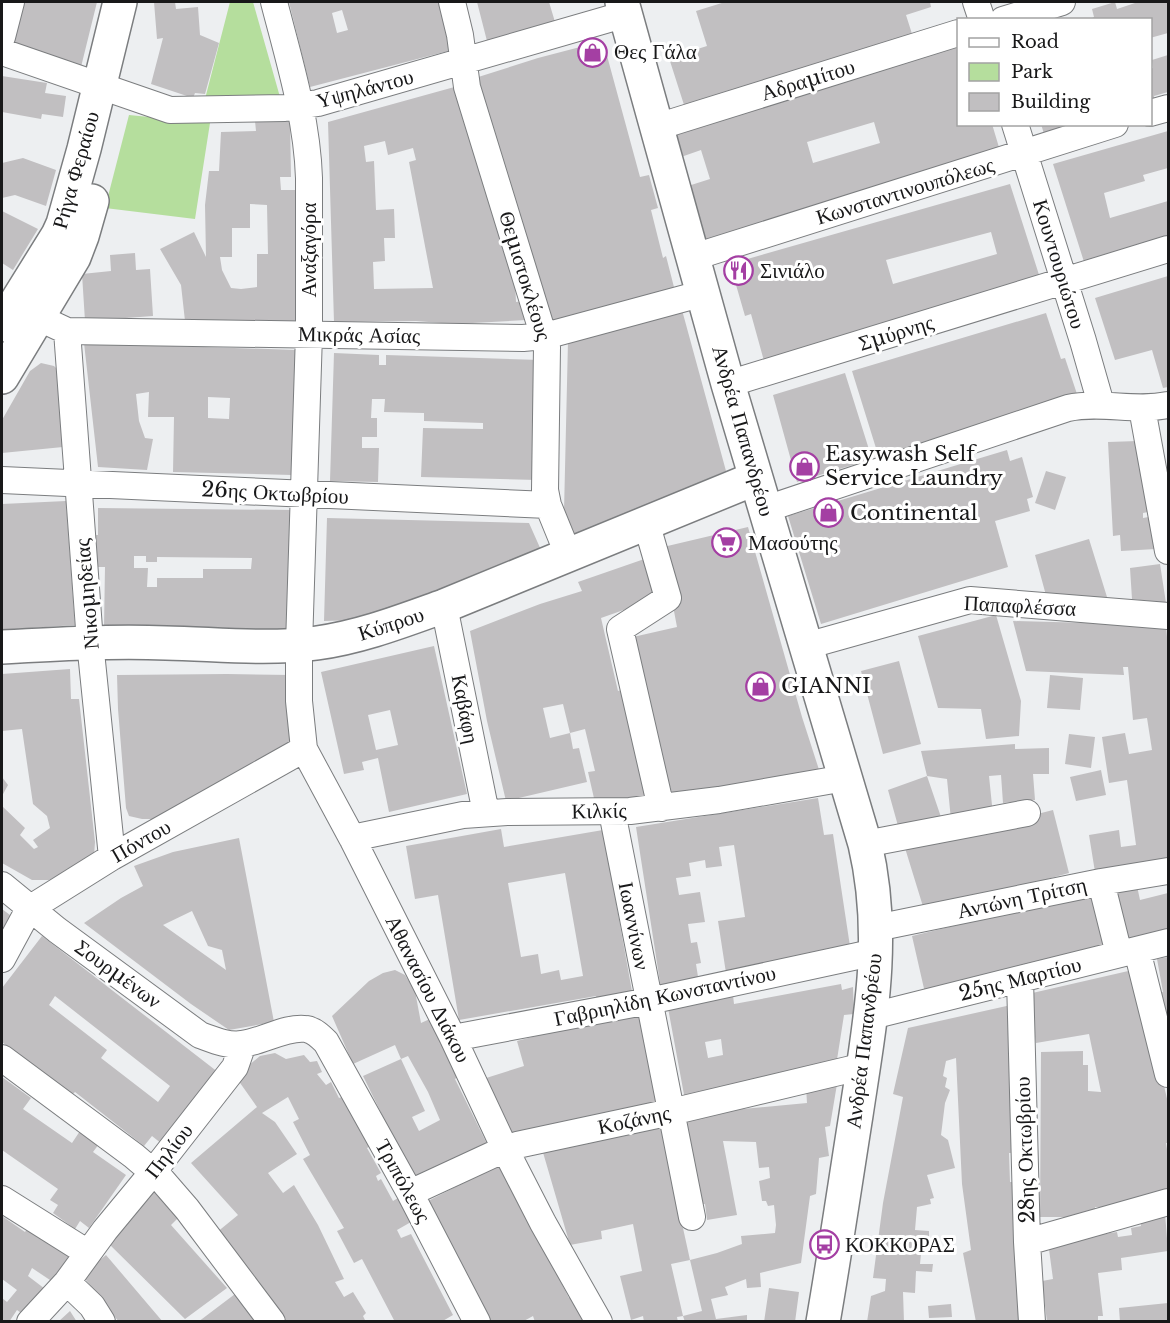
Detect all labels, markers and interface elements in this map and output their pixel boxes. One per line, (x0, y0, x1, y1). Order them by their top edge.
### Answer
legend (957, 18, 1152, 126)
text: Road (1011, 31, 1059, 53)
shop icon: Θες Γάλα (577, 36, 609, 68)
place label: Θες Γάλα (614, 39, 697, 65)
street label: Αδραμίτου (758, 53, 858, 107)
text: Park (1011, 61, 1053, 83)
street label: Υψηλάντου (314, 64, 416, 114)
text: Building (1011, 91, 1090, 113)
street label: Ρήγα Φεραίου (47, 108, 105, 232)
street label: Κωνσταντινουπόλεως (813, 151, 998, 230)
street label: Κουντουριώτου (1027, 196, 1091, 332)
street label: Αναξαγόρα (296, 203, 322, 297)
street label: Θεμιστοκλέους (493, 208, 557, 344)
restaurant icon: Σινιάλο (723, 255, 755, 287)
place label: Σινιάλο (760, 258, 825, 284)
street label: Σμύρνης (855, 309, 937, 357)
street label: Μικράς Ασίας (298, 321, 421, 349)
street label: Ανδρέα Παπανδρέου (706, 342, 780, 520)
place label: Easywash Self Service Laundry (825, 441, 1004, 491)
shop icon: Easywash Self Service Laundry (788, 450, 820, 482)
street label: 26ης Οκτωβρίου (201, 476, 349, 510)
shop icon: Continental (813, 497, 845, 529)
place label: Continental (850, 500, 978, 526)
supermarket icon: Μασούτης (711, 527, 743, 559)
place label: Μασούτης (748, 530, 838, 556)
street label: Νικομηδείας (69, 537, 105, 651)
street label: Παπαφλέσσα (963, 590, 1077, 622)
street label: Κύπρου (355, 601, 427, 647)
shop icon: GIANNI (744, 670, 776, 702)
street label: Καβάφη (446, 672, 484, 746)
place label: GIANNI (781, 673, 871, 699)
street label: Κιλκίς (571, 798, 628, 824)
street label: Πόντου (107, 814, 175, 868)
street label: Αντώνη Τρίτση (955, 872, 1089, 924)
street label: Ιωαννίνων (613, 880, 655, 972)
street label: Αθανασίου Διάκου (380, 911, 476, 1067)
street label: Σουρμένων (70, 934, 166, 1014)
street label: 25ης Μαρτίου (956, 951, 1084, 1007)
street label: Ανδρέα Παπανδρέου (840, 952, 888, 1130)
street label: Γαβριηλίδη Κωνσταντίνου (552, 960, 778, 1032)
street label: 28ης Οκτωβρίου (1009, 1076, 1041, 1224)
street label: Κοζάνης (595, 1100, 673, 1140)
street label: Πηλίου (139, 1118, 199, 1184)
street label: Τριπόλεως (370, 1135, 437, 1228)
bus stop icon: ΚΟΚΚΟΡΑΣ (808, 1229, 840, 1261)
place label: ΚΟΚΚΟΡΑΣ (845, 1232, 955, 1258)

